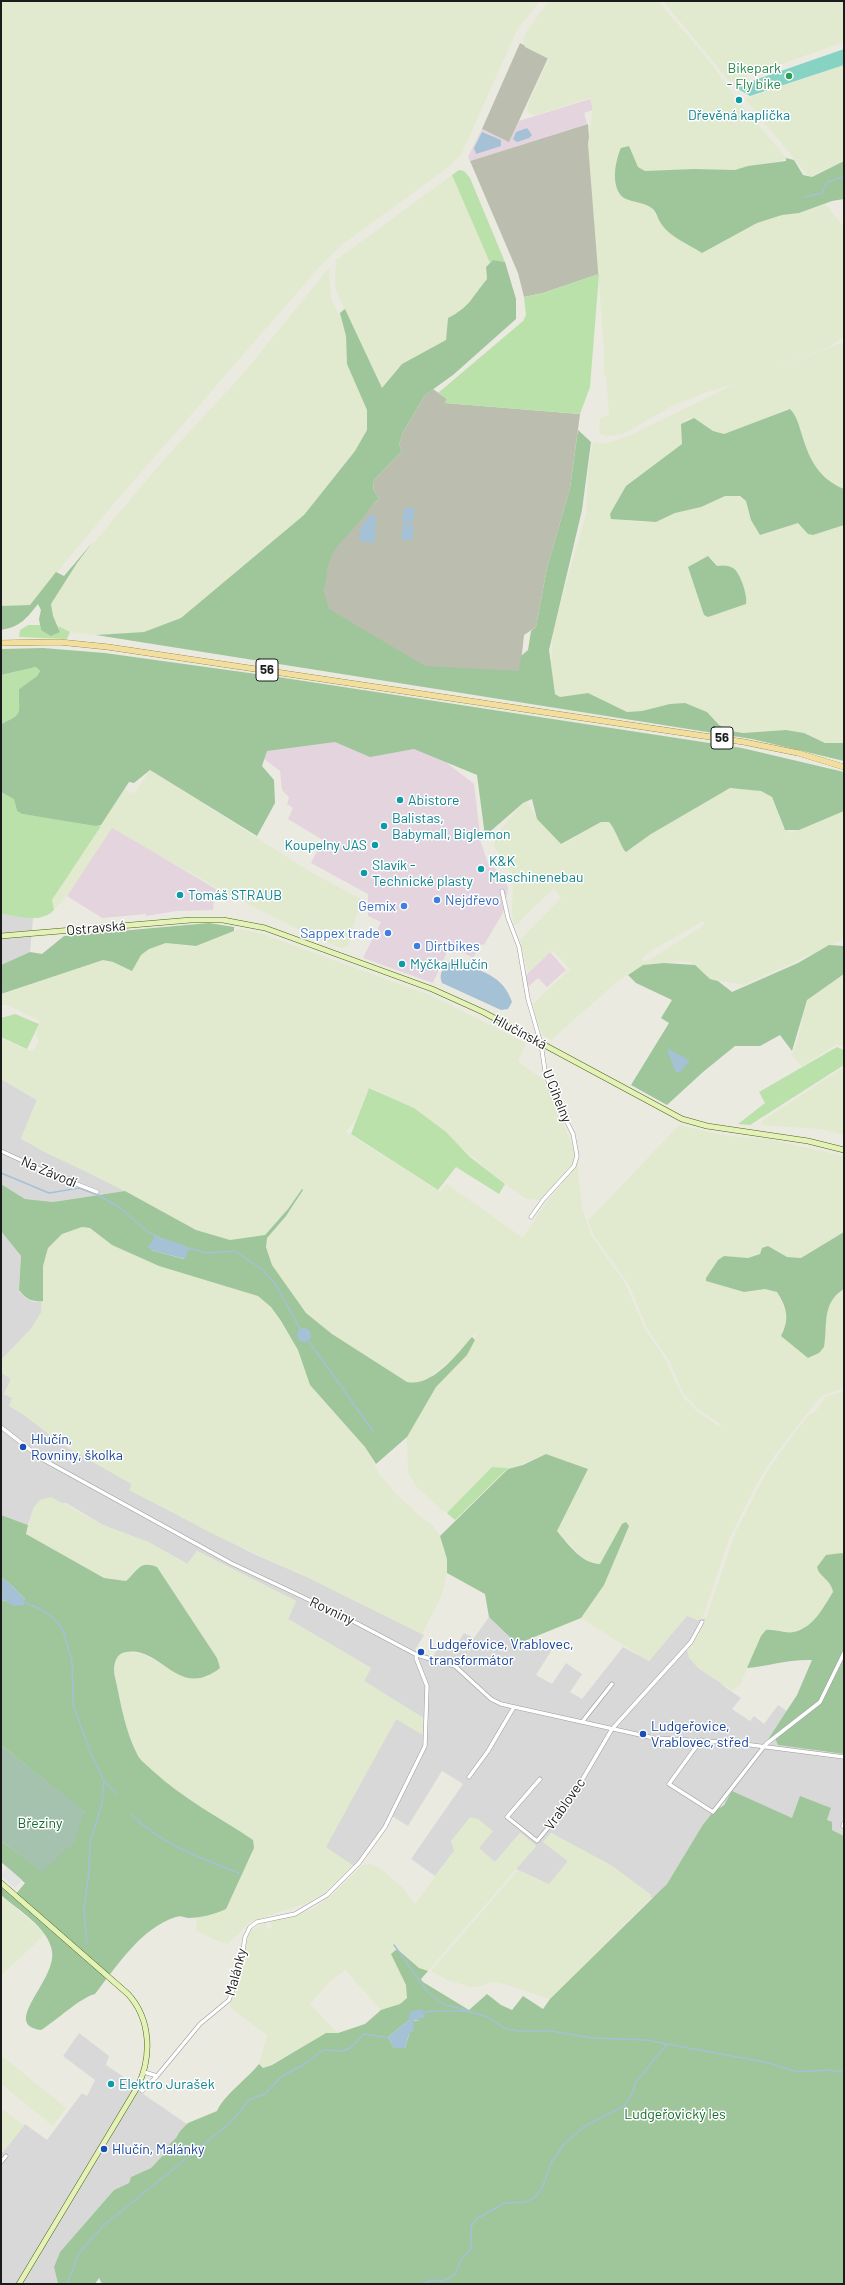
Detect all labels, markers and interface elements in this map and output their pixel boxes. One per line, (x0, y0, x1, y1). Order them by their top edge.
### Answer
place label: Bikepark - Fly bike (727, 60, 781, 92)
marker: Bikepark - Fly bike (784, 71, 794, 81)
marker: Dřevěná kaplička (734, 95, 744, 105)
place label: Dřevěná kaplička (688, 107, 790, 123)
road number: 56 (256, 659, 278, 681)
road number: 56 (711, 727, 733, 749)
place label: Abistore (408, 792, 459, 808)
marker: Abistore (395, 795, 405, 805)
place label: Balistas, Babymall, Biglemon (392, 810, 511, 842)
marker: Balistas, Babymall, Biglemon (379, 821, 389, 831)
place label: Koupelny JAS (284, 837, 367, 853)
marker: Koupelny JAS (370, 840, 380, 850)
place label: K&K Maschinenebau (489, 853, 583, 886)
place label: Slavík - Technické plasty (372, 857, 473, 890)
marker: K&K Maschinenebau (476, 864, 486, 874)
marker: Slavík - Technické plasty (359, 868, 369, 878)
place label: Tomáš STRAUB (188, 887, 282, 903)
marker: Tomáš STRAUB (175, 890, 185, 900)
place label: Nejdřevo (445, 892, 499, 908)
marker: Nejdřevo (432, 895, 442, 905)
place label: Gemix (358, 898, 396, 914)
marker: Gemix (399, 901, 409, 911)
street label: Ostravská (66, 917, 126, 939)
place label: Sappex trade (300, 925, 380, 941)
marker: Sappex trade (383, 928, 393, 938)
place label: Dirtbikes (425, 938, 480, 954)
marker: Dirtbikes (412, 941, 422, 951)
place label: Myčka Hlučín (410, 956, 488, 972)
marker: Myčka Hlučín (397, 959, 407, 969)
street label: Hlučínská (490, 1011, 550, 1053)
street label: U Cihelny (539, 1067, 575, 1125)
street label: Na Závodí (19, 1153, 79, 1191)
place label: Hlučín, Rovniny, školka (31, 1431, 123, 1464)
marker: Hlučín, Rovniny, školka (18, 1442, 28, 1452)
street label: Rovniny (307, 1593, 357, 1629)
place label: Ludgeřovice, Vrablovec, transformátor (429, 1636, 574, 1668)
marker: Ludgeřovice, Vrablovec, transformátor (416, 1647, 426, 1657)
place label: Ludgeřovice, Vrablovec, střed (651, 1718, 749, 1750)
marker: Ludgeřovice, Vrablovec, střed (638, 1729, 648, 1739)
street label: Vrablovec (541, 1775, 589, 1833)
park label: Březiny (18, 1815, 62, 1831)
street label: Malánky (222, 1946, 250, 1998)
place label: Elektro Jurašek (119, 2076, 215, 2092)
marker: Elektro Jurašek (106, 2079, 116, 2089)
park label: Ludgeřovický les (624, 2106, 726, 2122)
place label: Hlučín, Malánky (112, 2141, 204, 2157)
marker: Hlučín, Malánky (99, 2144, 109, 2154)

